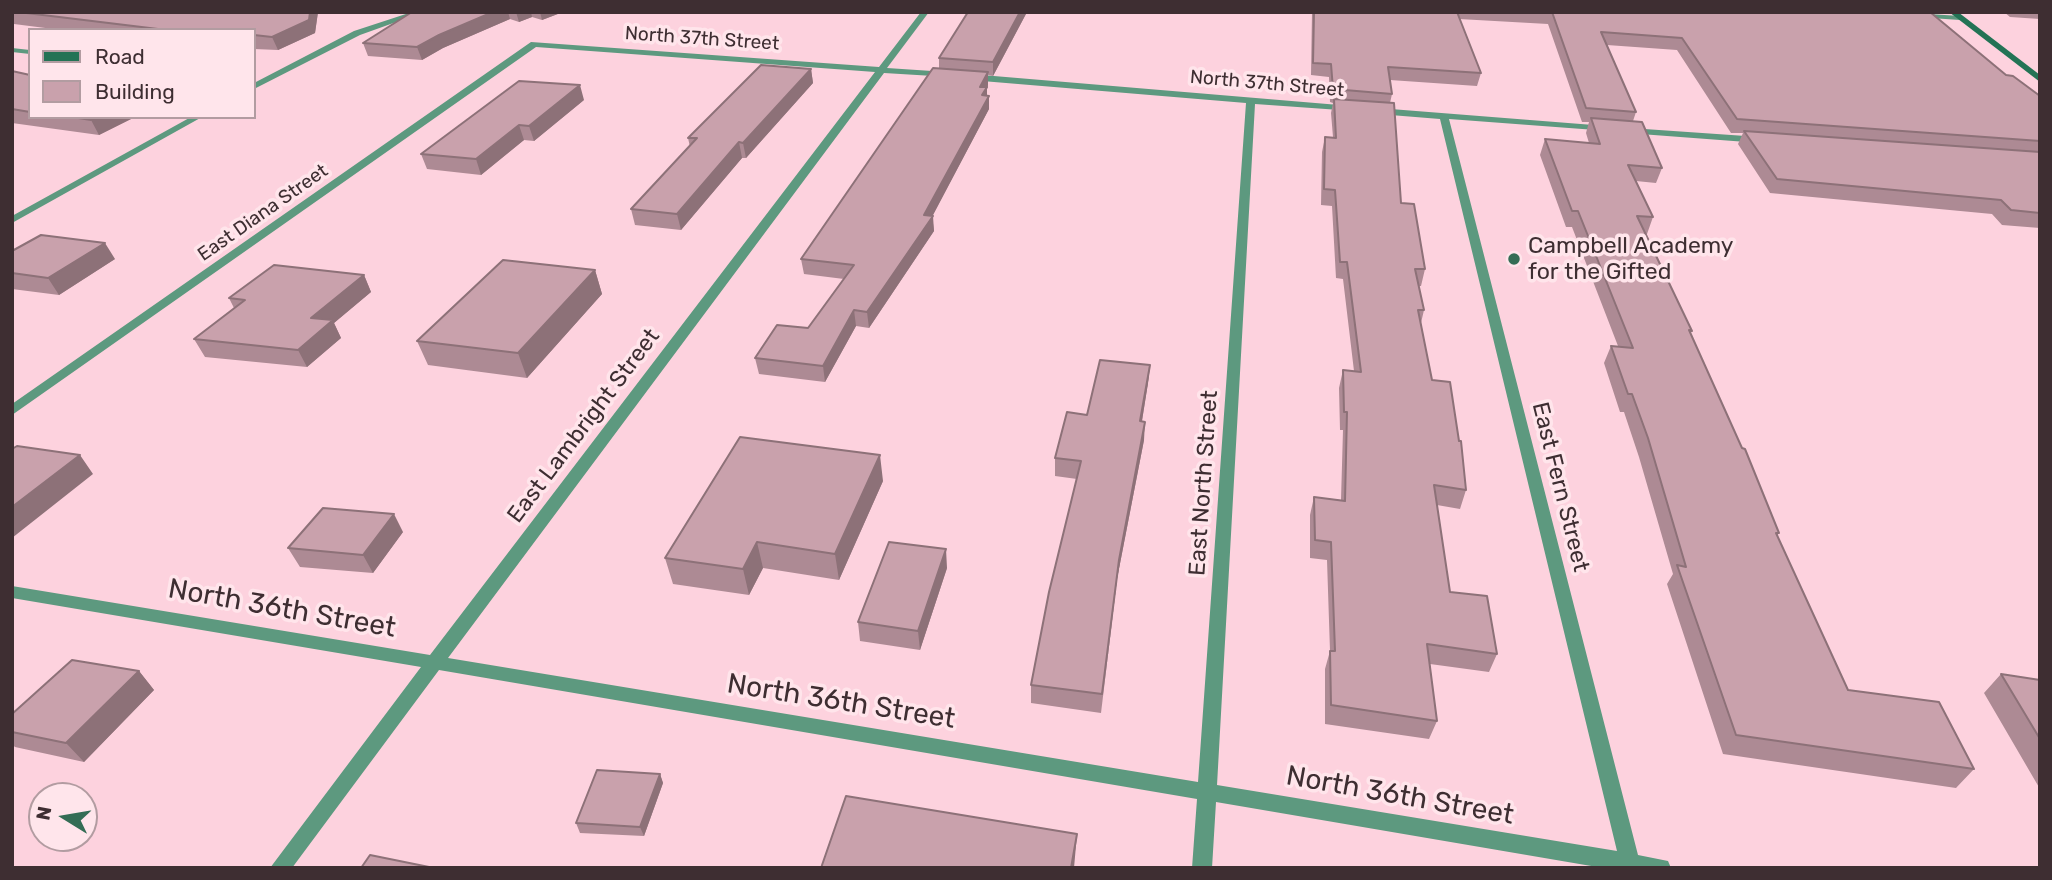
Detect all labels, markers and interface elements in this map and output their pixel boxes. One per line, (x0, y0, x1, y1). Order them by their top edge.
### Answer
street label: North 37th Street (624, 22, 780, 56)
legend (28, 28, 256, 119)
text: Road (95, 44, 145, 69)
street label: North 37th Street (1189, 66, 1345, 102)
text: Building (95, 79, 175, 104)
street label: East Diana Street (194, 160, 332, 266)
place label: Campbell Academy for the Gifted (1528, 232, 1734, 286)
marker: Campbell Academy for the Gifted (1506, 251, 1522, 267)
street label: East Lambright Street (502, 324, 666, 528)
street label: East North Street (1184, 389, 1224, 577)
street label: East Fern Street (1526, 399, 1594, 575)
street label: North 36th Street (166, 572, 398, 646)
street label: North 36th Street (725, 667, 957, 737)
street label: North 36th Street (1284, 759, 1516, 833)
north arrow (28, 782, 98, 852)
text: N (31, 804, 56, 822)

